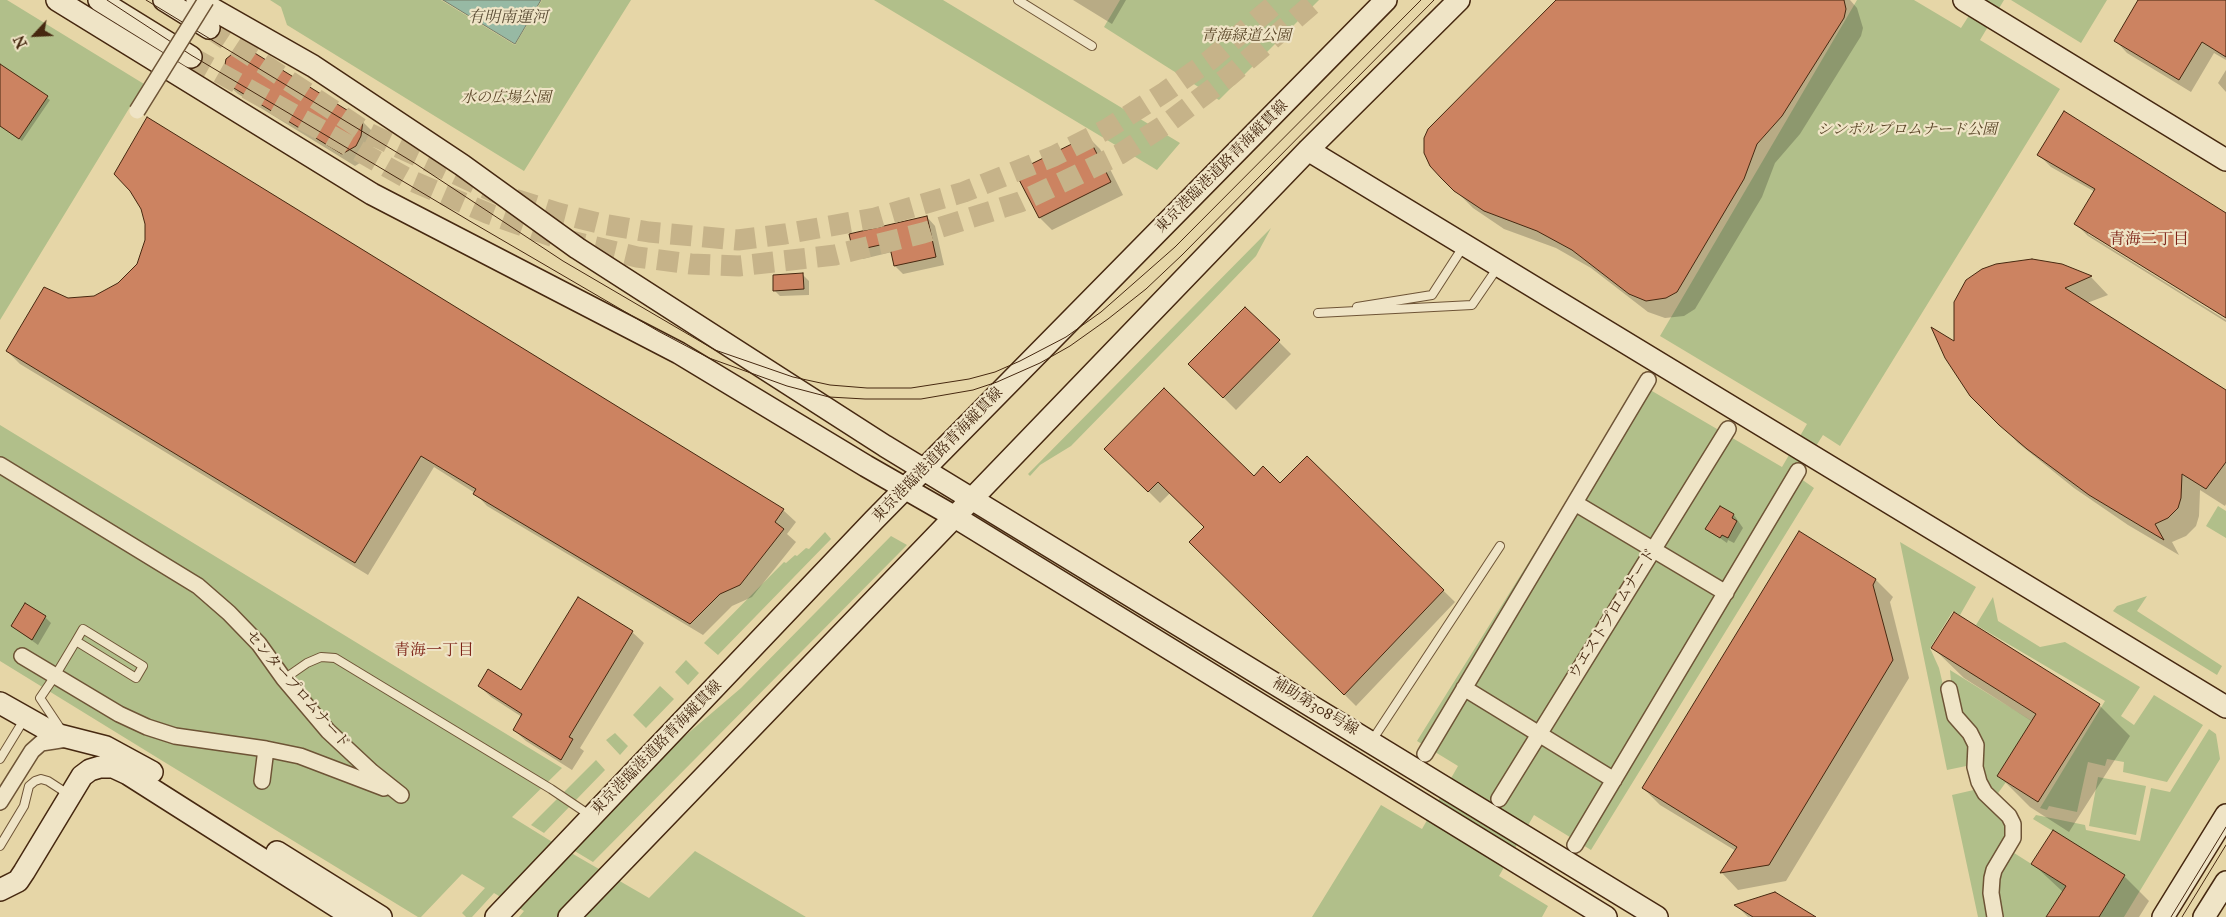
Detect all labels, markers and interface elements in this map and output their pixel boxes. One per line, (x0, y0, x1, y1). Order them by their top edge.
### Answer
water label: 有明南運河 (468, 8, 548, 28)
north arrow (10, 10, 60, 60)
park label: 青海緑道公園 (1201, 27, 1291, 45)
text: N (11, 33, 31, 51)
park label: 水の広場公園 (461, 89, 551, 107)
street label: 東京港臨港道路青海縦貫線 (1152, 97, 1292, 237)
park label: シンボルプロムナード公園 (1817, 121, 1997, 139)
district label: 青海二丁目 (2109, 230, 2189, 250)
street label: 東京港臨港道路青海縦貫線 (869, 384, 1007, 526)
street label: ウエストプロムナード (1566, 546, 1660, 682)
street label: センタープロムナード (241, 627, 353, 753)
district label: 青海一丁目 (394, 641, 474, 661)
street label: 補助第308号線 (1268, 674, 1362, 740)
street label: 東京港臨港道路青海縦貫線 (588, 677, 726, 819)

